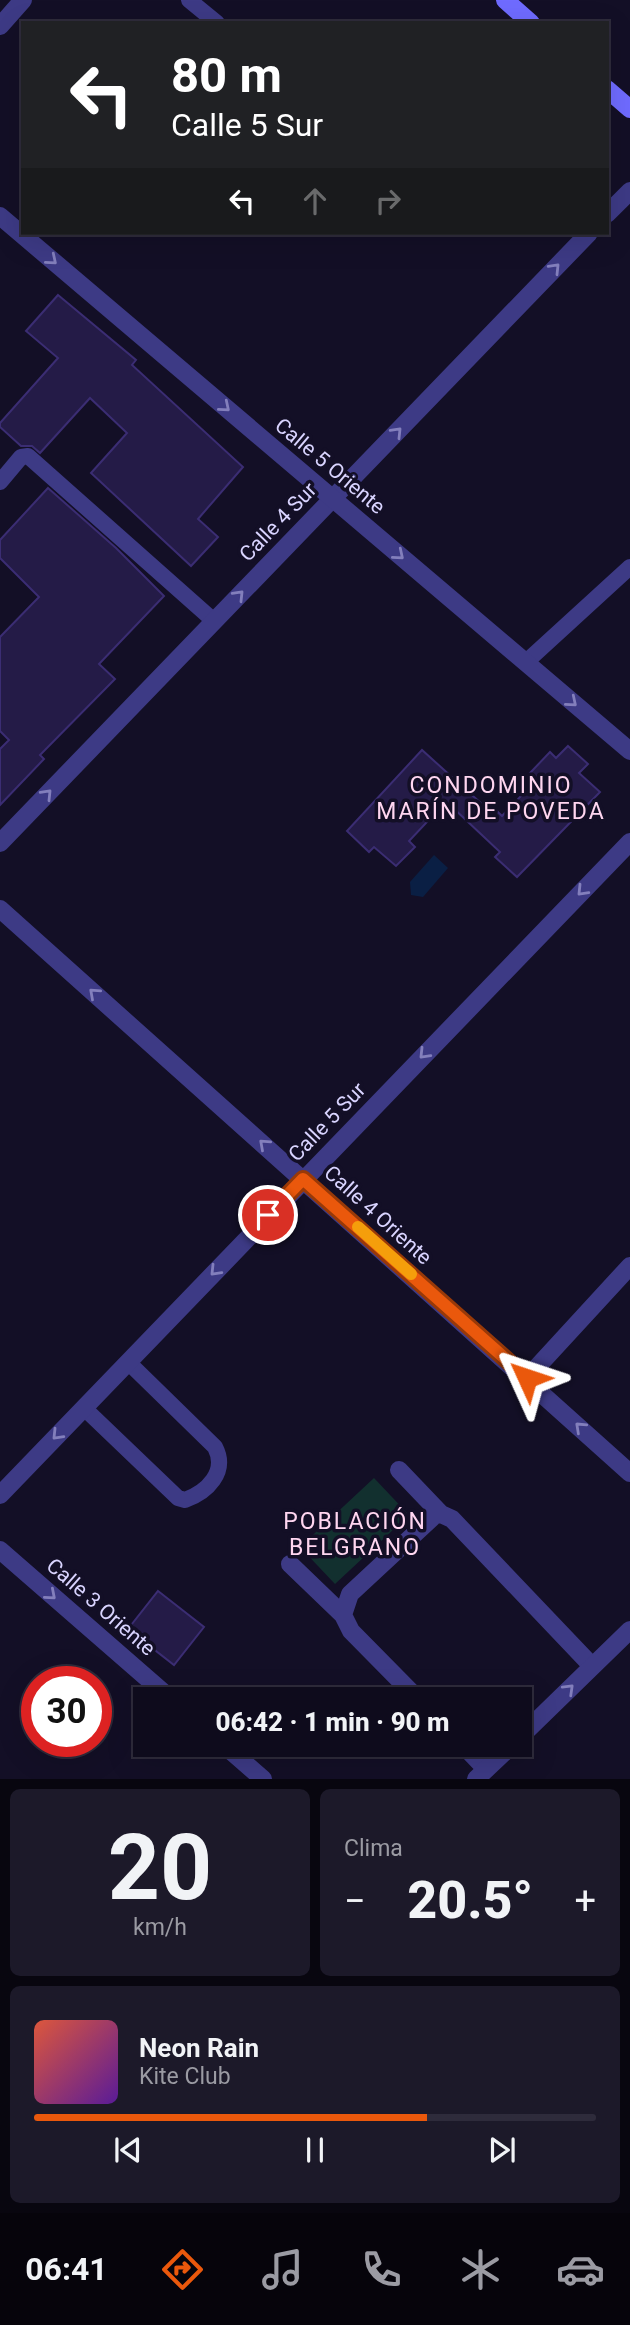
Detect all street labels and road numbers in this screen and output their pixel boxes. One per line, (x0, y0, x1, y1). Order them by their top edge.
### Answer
street label: Calle 5 Oriente (270, 413, 390, 519)
street label: Calle 4 Sur (235, 478, 321, 566)
street label: Calle 5 Sur (284, 1078, 370, 1166)
street label: Calle 4 Oriente (319, 1161, 437, 1269)
street label: Calle 3 Oriente (42, 1553, 160, 1661)

